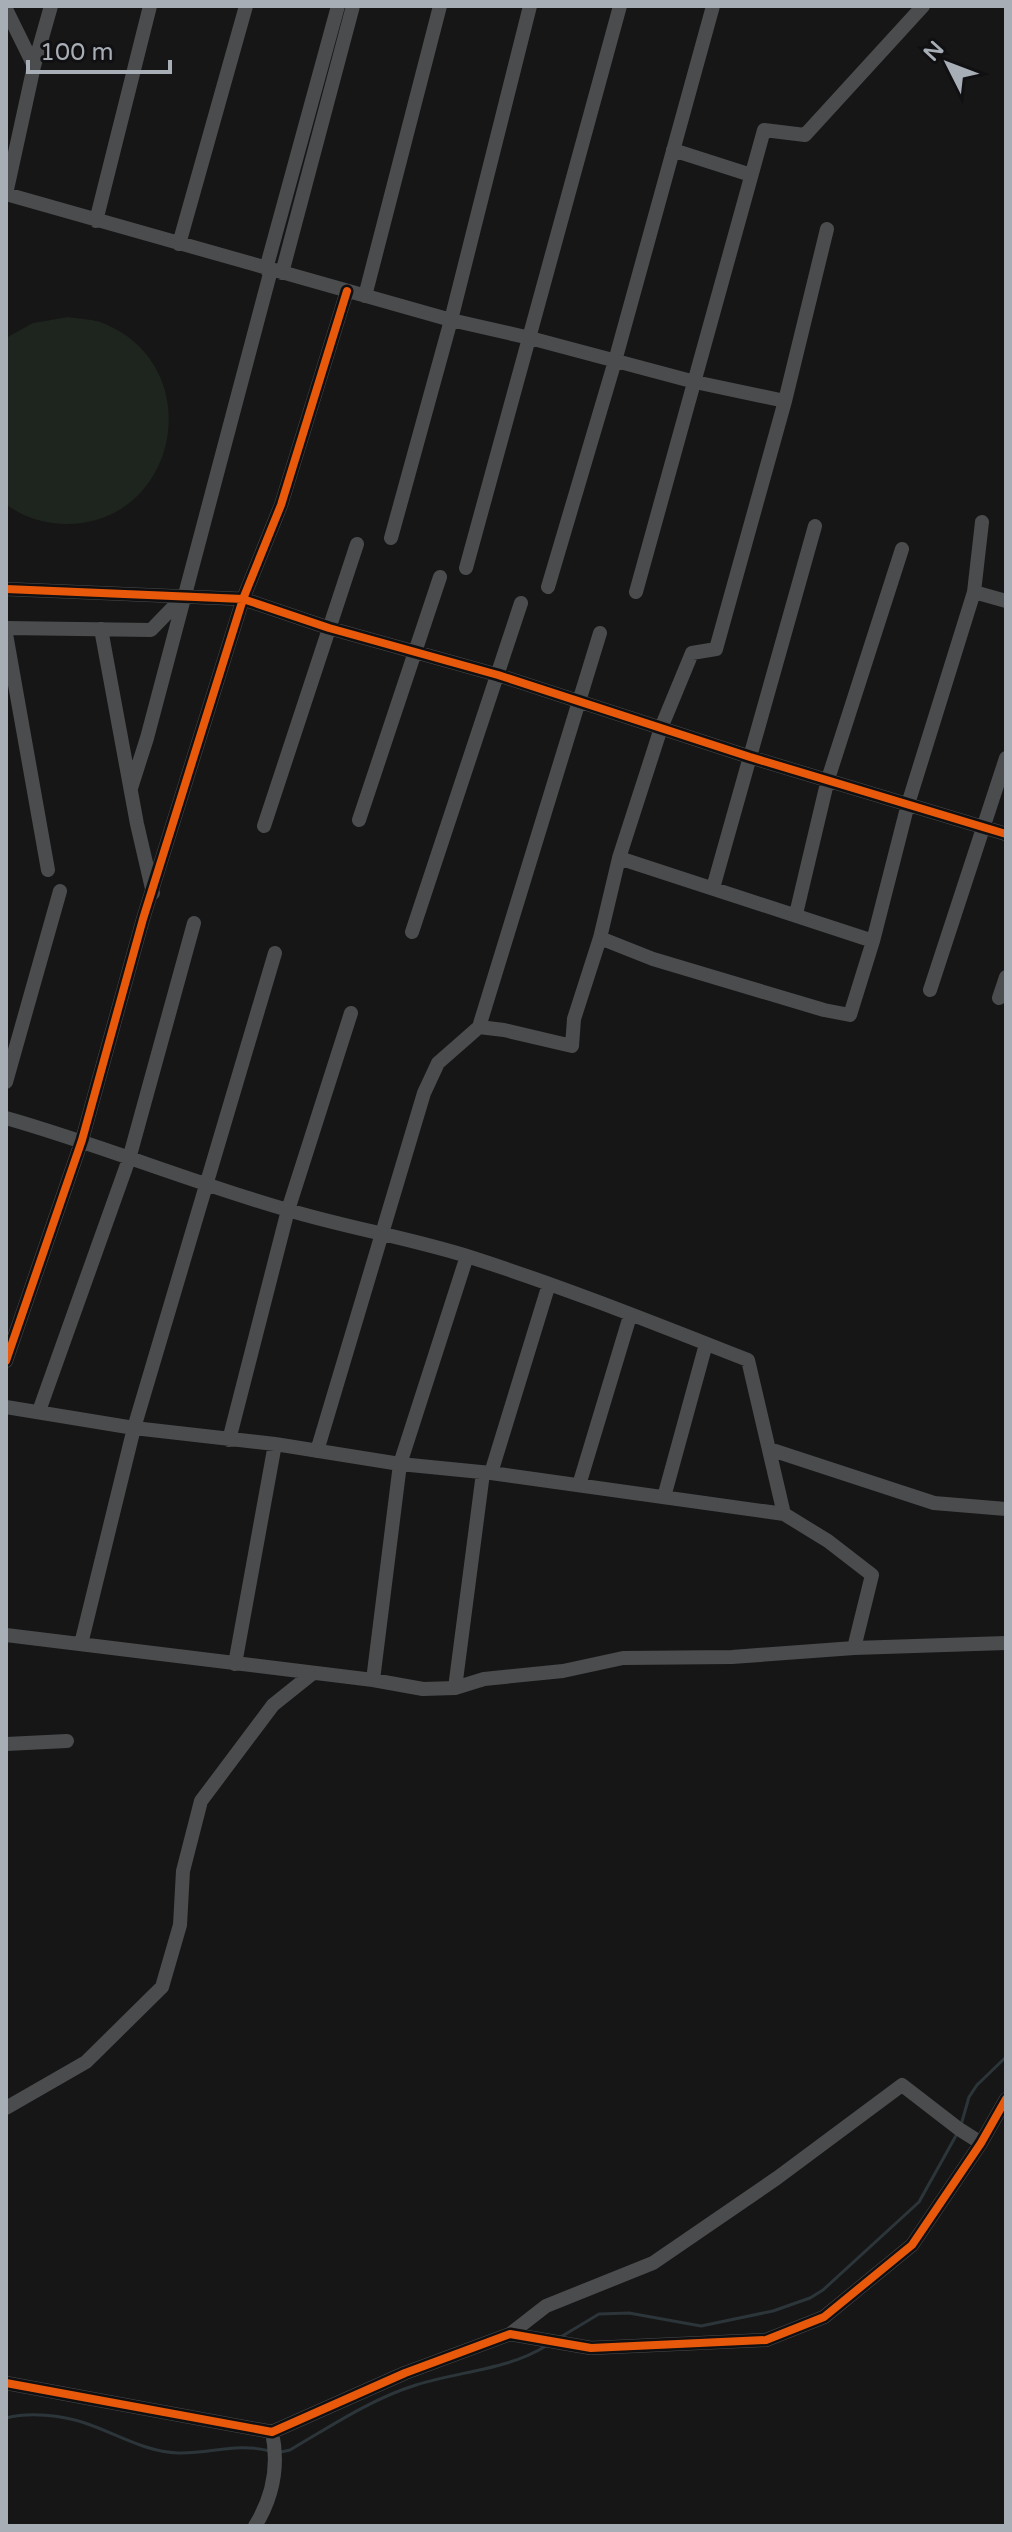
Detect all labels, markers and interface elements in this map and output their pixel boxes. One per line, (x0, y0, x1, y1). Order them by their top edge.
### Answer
scale bar (28, 24, 170, 74)
north arrow (908, 24, 988, 104)
text: N (918, 36, 949, 67)
text: 100 m (40, 38, 114, 67)

